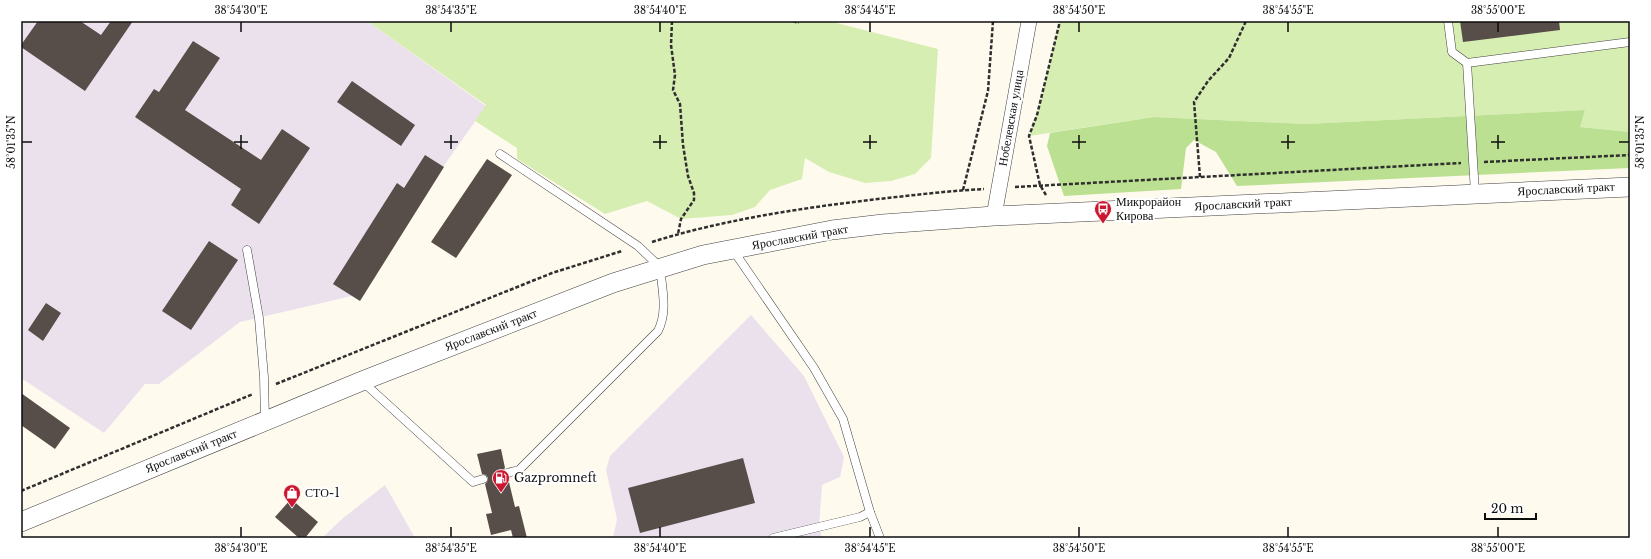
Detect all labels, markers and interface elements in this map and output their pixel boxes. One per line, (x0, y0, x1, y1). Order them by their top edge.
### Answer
text: 38°54'30"E (214, 4, 268, 17)
text: 38°54'35"E (425, 4, 477, 17)
text: 38°54'40"E (634, 4, 686, 17)
text: 38°54'45"E (844, 4, 896, 17)
text: 38°54'50"E (1053, 4, 1105, 17)
text: 38°54'55"E (1262, 4, 1314, 17)
text: 38°55'00"E (1471, 4, 1525, 17)
street label: Нобелевская улица (995, 68, 1026, 167)
text: 58°01'35"N (5, 115, 18, 169)
text: 58°01'35"N (1634, 115, 1647, 169)
street label: Ярославский тракт (1517, 178, 1616, 199)
street label: Ярославский тракт (1194, 193, 1293, 214)
place label: Микрорайон Кирова (1116, 194, 1182, 223)
bus stop icon: Микрорайон Кирова (1093, 199, 1113, 224)
street label: Ярославский тракт (751, 221, 850, 252)
street label: Ярославский тракт (443, 305, 540, 354)
street label: Ярославский тракт (143, 425, 240, 476)
fuel station icon: Gazpromneft (491, 468, 511, 493)
place label: Gazpromneft (514, 470, 597, 485)
shop icon: СТО-1 (282, 483, 302, 508)
place label: СТО-1 (305, 485, 340, 500)
scale bar (1485, 495, 1536, 521)
text: 20 m (1491, 501, 1523, 516)
text: 38°54'30"E (214, 542, 268, 555)
text: 38°54'35"E (425, 542, 477, 555)
text: 38°54'40"E (634, 542, 686, 555)
text: 38°54'45"E (844, 542, 896, 555)
text: 38°54'50"E (1053, 542, 1105, 555)
text: 38°54'55"E (1262, 542, 1314, 555)
text: 38°55'00"E (1471, 542, 1525, 555)

